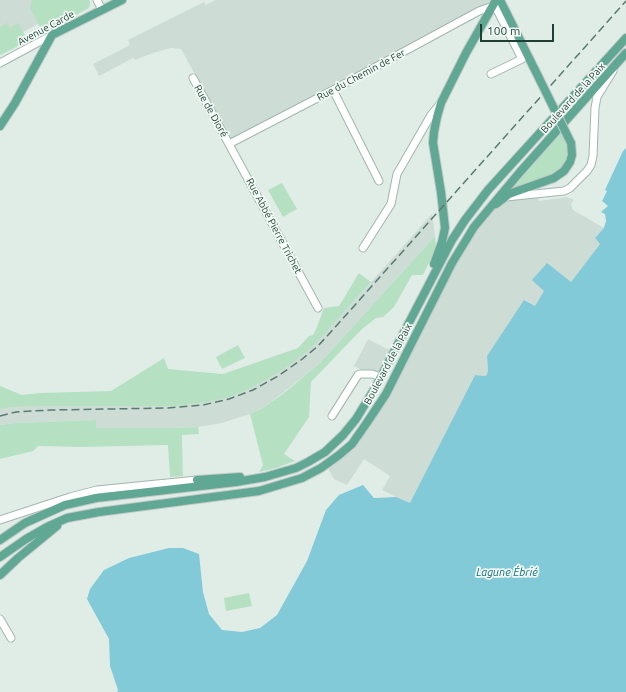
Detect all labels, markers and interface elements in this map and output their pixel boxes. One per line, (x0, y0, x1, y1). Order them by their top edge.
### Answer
street label: Avenue Carde (16, 8, 76, 48)
scale bar (482, 16, 556, 42)
text: 100 m (487, 24, 520, 37)
street label: Rue du Chemin de Fer (315, 47, 407, 103)
street label: Boulevard de la Paix (538, 60, 608, 136)
street label: Rue de Dioré (192, 83, 230, 139)
street label: Rue Abbé Pierre Trichet (244, 176, 304, 276)
street label: Boulevard de la Paix (362, 321, 414, 407)
water label: Lagune Ébrié (476, 565, 538, 579)

